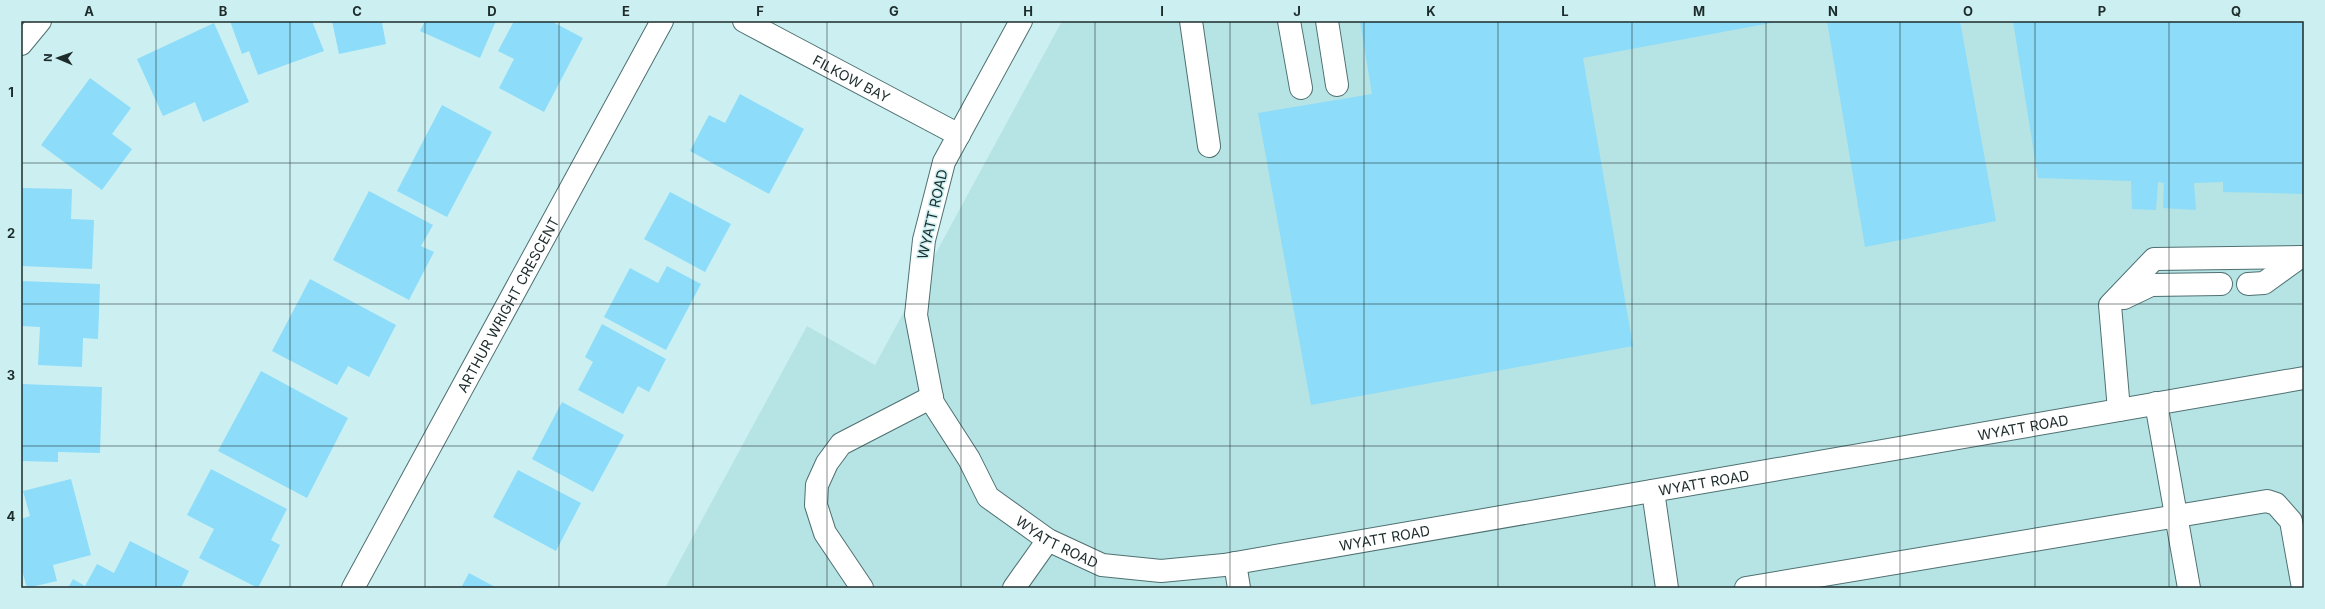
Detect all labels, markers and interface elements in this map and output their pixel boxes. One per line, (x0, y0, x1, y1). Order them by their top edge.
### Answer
text: A (84, 3, 94, 19)
text: B (219, 3, 228, 19)
text: C (352, 3, 362, 19)
text: D (487, 3, 497, 19)
text: E (622, 3, 630, 19)
text: F (756, 3, 764, 19)
text: G (889, 3, 899, 19)
text: H (1023, 3, 1033, 19)
text: I (1160, 3, 1164, 19)
text: J (1293, 3, 1301, 19)
text: K (1426, 3, 1436, 19)
text: L (1561, 3, 1569, 19)
text: M (1693, 3, 1705, 19)
text: N (1828, 3, 1838, 19)
text: O (1963, 3, 1973, 19)
text: P (2098, 3, 2106, 19)
text: Q (2231, 3, 2241, 19)
north arrow (38, 38, 78, 78)
street label: FILKOW BAY (810, 51, 894, 106)
text: N (41, 53, 55, 62)
text: 1 (8, 84, 14, 100)
street label: WYATT ROAD (913, 167, 951, 261)
street label: ARTHUR WRIGHT CRESCENT (453, 214, 562, 395)
text: 2 (7, 225, 15, 241)
text: 3 (7, 367, 15, 383)
street label: WYATT ROAD (1976, 410, 2070, 443)
street label: WYATT ROAD (1657, 466, 1750, 498)
text: 4 (7, 508, 16, 524)
street label: WYATT ROAD (1013, 512, 1101, 571)
street label: WYATT ROAD (1338, 521, 1431, 553)

